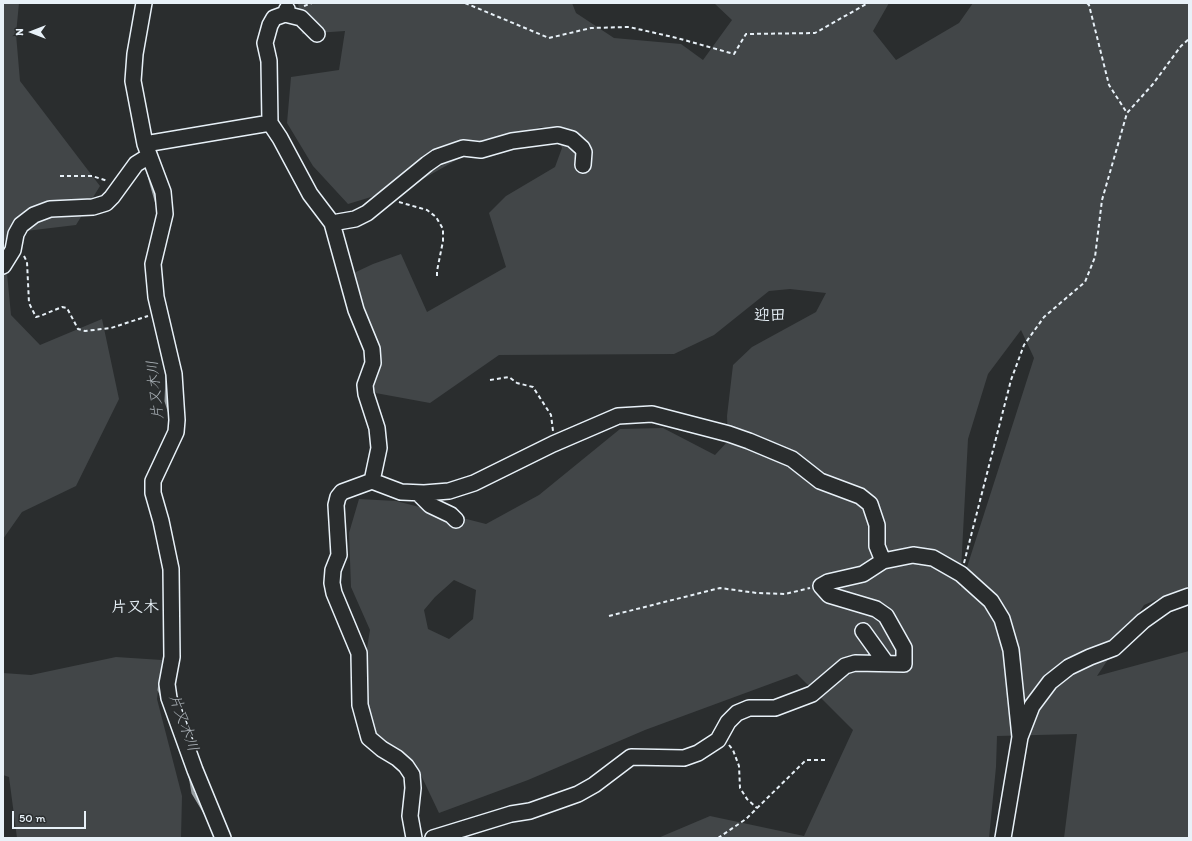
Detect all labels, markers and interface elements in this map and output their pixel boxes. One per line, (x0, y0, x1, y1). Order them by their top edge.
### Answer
north arrow (12, 12, 52, 52)
text: N (13, 28, 26, 36)
district label: 迎田 (754, 306, 786, 326)
water label: 片又木川 (144, 359, 168, 421)
district label: 片又木 (111, 598, 159, 618)
water label: 片又木川 (164, 692, 202, 754)
scale bar (14, 803, 88, 829)
text: 50 m (19, 811, 45, 825)

